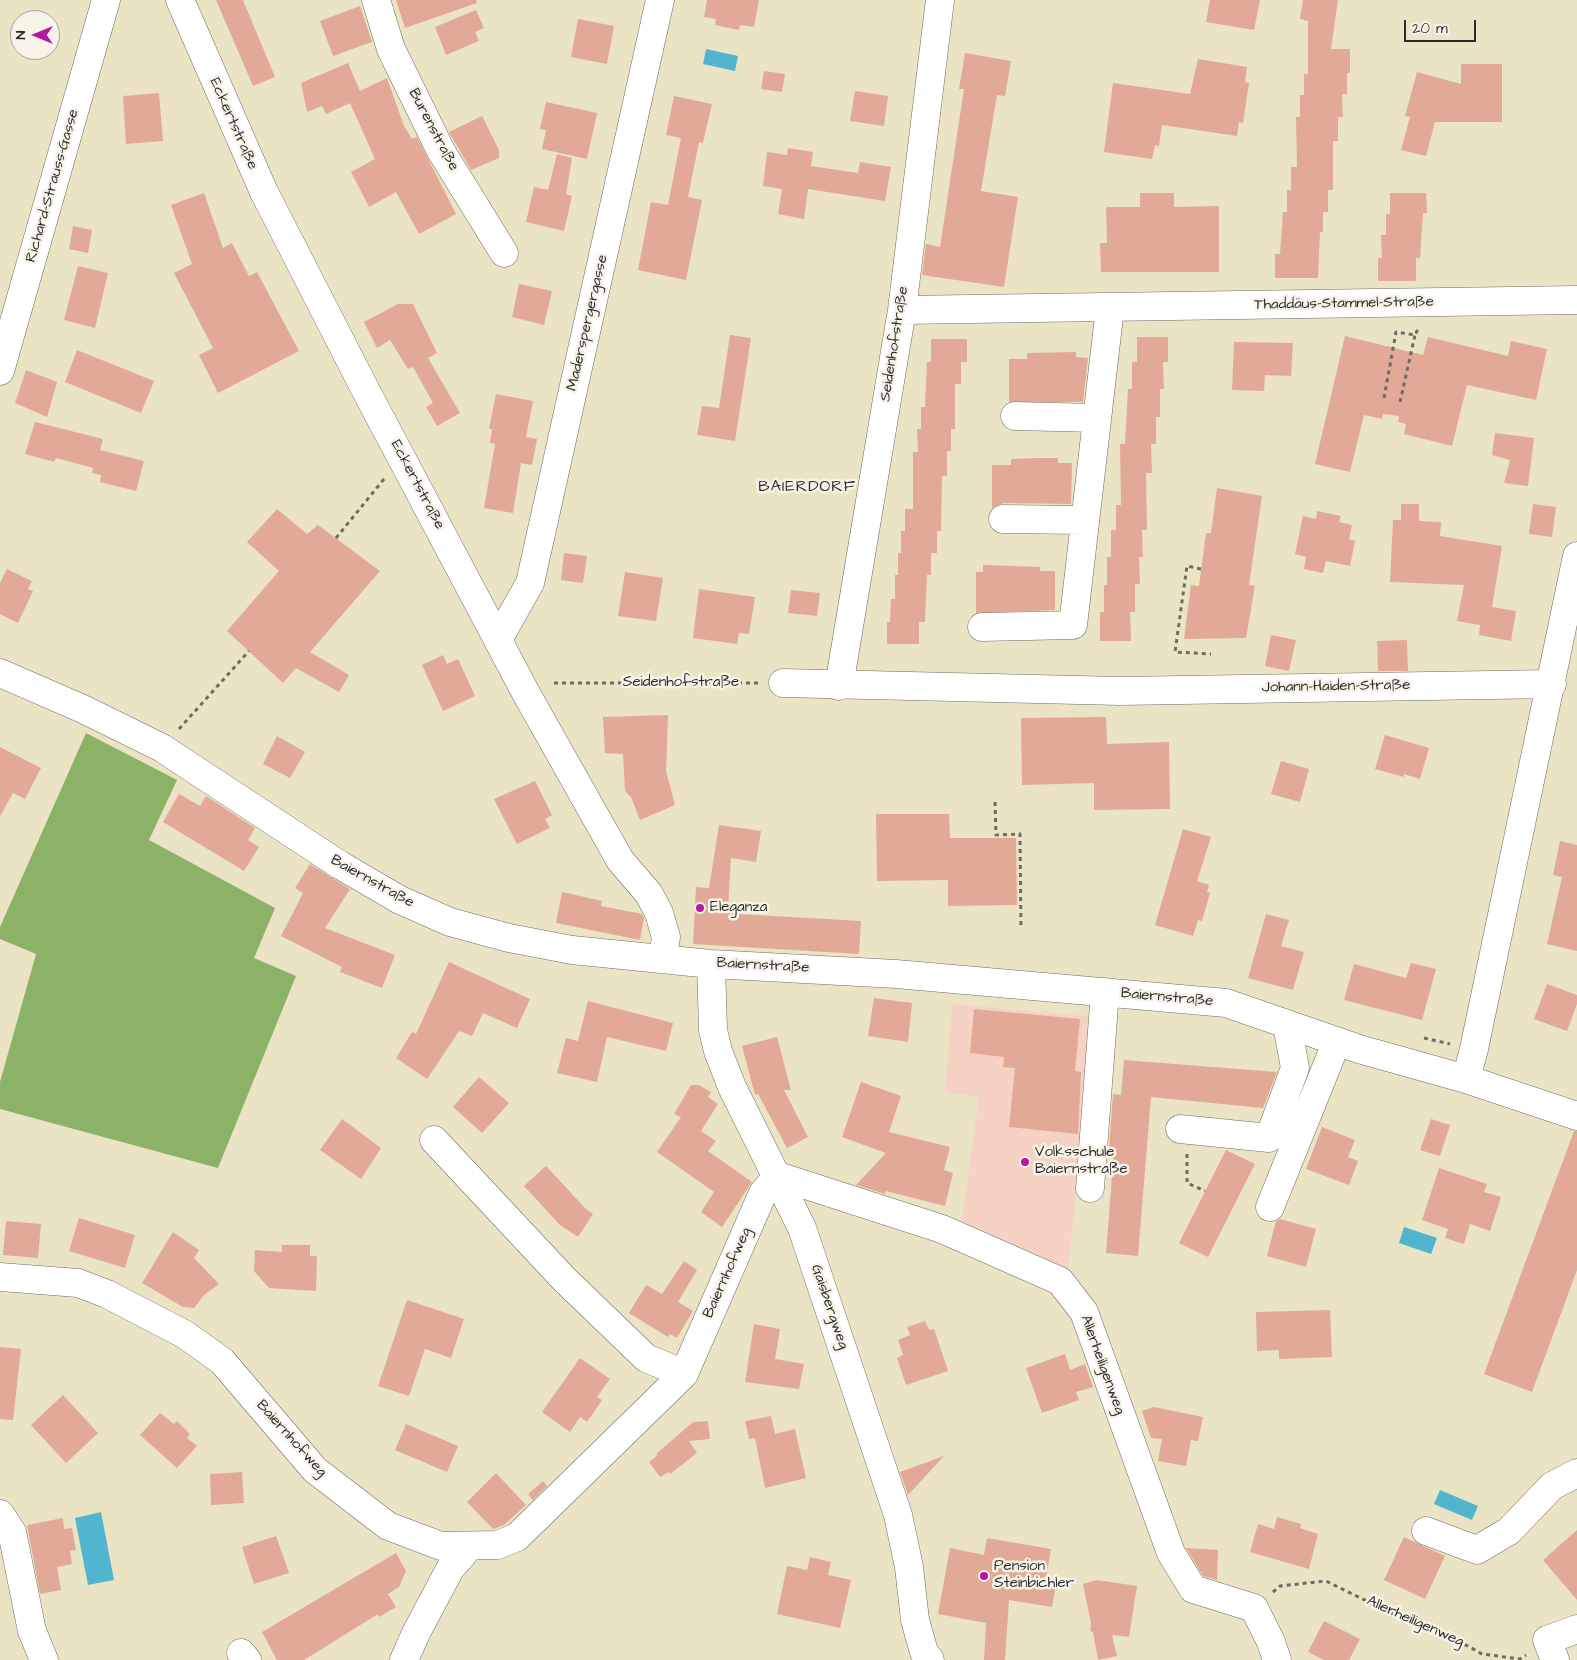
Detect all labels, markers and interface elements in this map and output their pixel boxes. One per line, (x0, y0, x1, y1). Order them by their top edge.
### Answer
north arrow (10, 10, 60, 60)
scale bar (1407, 10, 1480, 42)
text: 20 m (1412, 18, 1448, 39)
text: N (11, 31, 31, 39)
street label: Eckertstraße (205, 75, 261, 173)
street label: Burenstraße (404, 86, 462, 174)
street label: Richard-Strauss-Gasse (23, 107, 83, 265)
street label: Maderspergergasse (564, 253, 612, 393)
street label: Seidenhofstraße (877, 285, 913, 403)
street label: Thaddäus-Stammel-Straße (1254, 293, 1434, 315)
street label: Eckertstraße (386, 437, 448, 533)
district label: BAIERDORF (757, 478, 857, 498)
street label: Seidenhofstraße (623, 674, 739, 692)
street label: Johann-Haiden-Straße (1262, 677, 1410, 697)
street label: Baiernstraße (327, 852, 417, 912)
place label: Eleganza (710, 899, 767, 917)
marker: Eleganza (694, 902, 706, 914)
street label: Baiernstraße (716, 955, 810, 977)
street label: Baiernstraße (1120, 985, 1214, 1011)
place label: Volksschule Baiernstraße (1035, 1144, 1128, 1179)
marker: Volksschule Baiernstraße (1019, 1156, 1031, 1168)
street label: Baiernhofweg (700, 1225, 756, 1321)
street label: Gaisbergweg (806, 1262, 852, 1352)
street label: Allerheiligenweg (1076, 1313, 1128, 1417)
street label: Baiernhofweg (252, 1397, 330, 1481)
place label: Pension Steinbichler (994, 1558, 1074, 1593)
marker: Pension Steinbichler (978, 1570, 990, 1582)
street label: Allerheiligenweg (1364, 1593, 1466, 1651)

